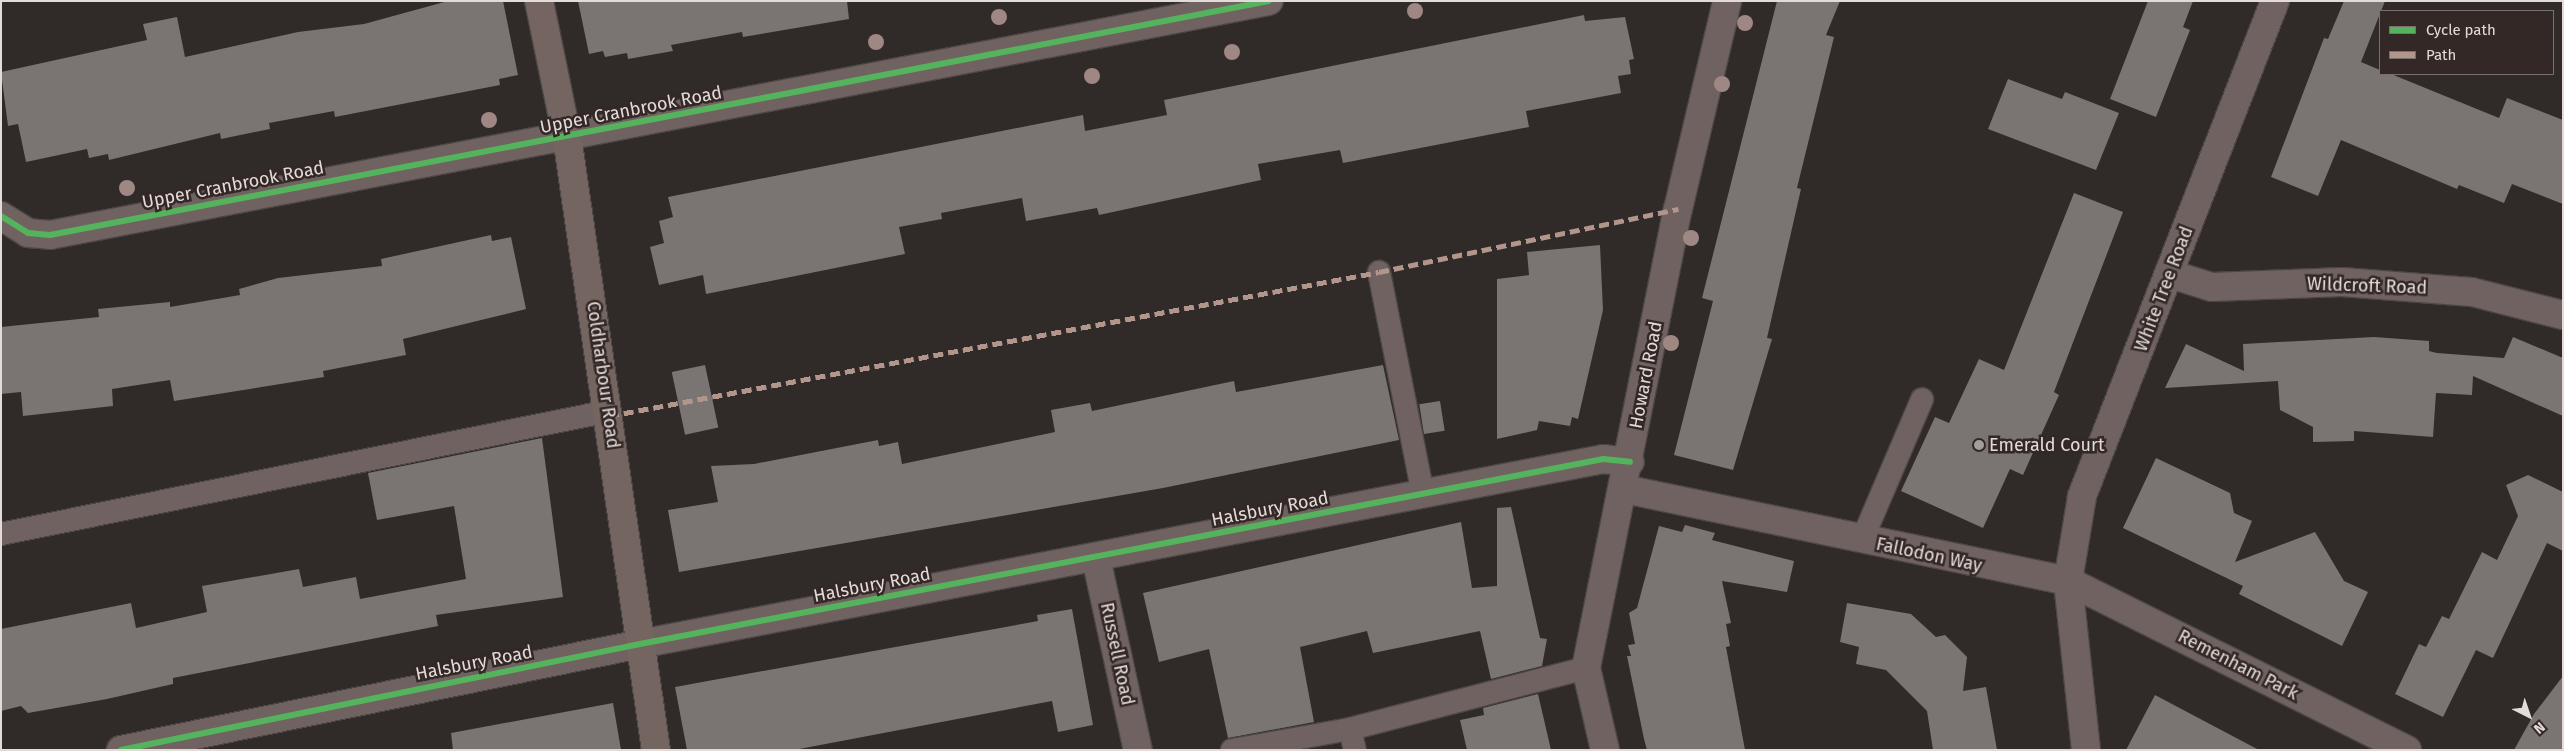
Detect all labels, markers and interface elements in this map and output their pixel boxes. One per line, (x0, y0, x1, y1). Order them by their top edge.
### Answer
legend (2379, 10, 2554, 75)
text: Cycle path (2426, 21, 2496, 39)
text: Path (2426, 46, 2456, 64)
street label: Upper Cranbrook Road (538, 82, 724, 138)
street label: Upper Cranbrook Road (140, 157, 326, 213)
street label: White Tree Road (2130, 223, 2198, 355)
street label: Wildcroft Road (2307, 273, 2427, 299)
street label: Coldharbour Road (582, 300, 624, 450)
street label: Howard Road (1625, 320, 1667, 430)
place label: Emerald Court (1989, 434, 2104, 456)
marker: Emerald Court (1973, 439, 1985, 451)
street label: Halsbury Road (1210, 487, 1330, 531)
street label: Fallodon Way (1874, 533, 1984, 577)
street label: Halsbury Road (812, 563, 932, 607)
street label: Russell Road (1096, 601, 1138, 707)
street label: Remenham Park (2174, 625, 2302, 705)
street label: Halsbury Road (414, 641, 534, 685)
north arrow (2504, 691, 2554, 741)
text: N (2530, 718, 2548, 737)

